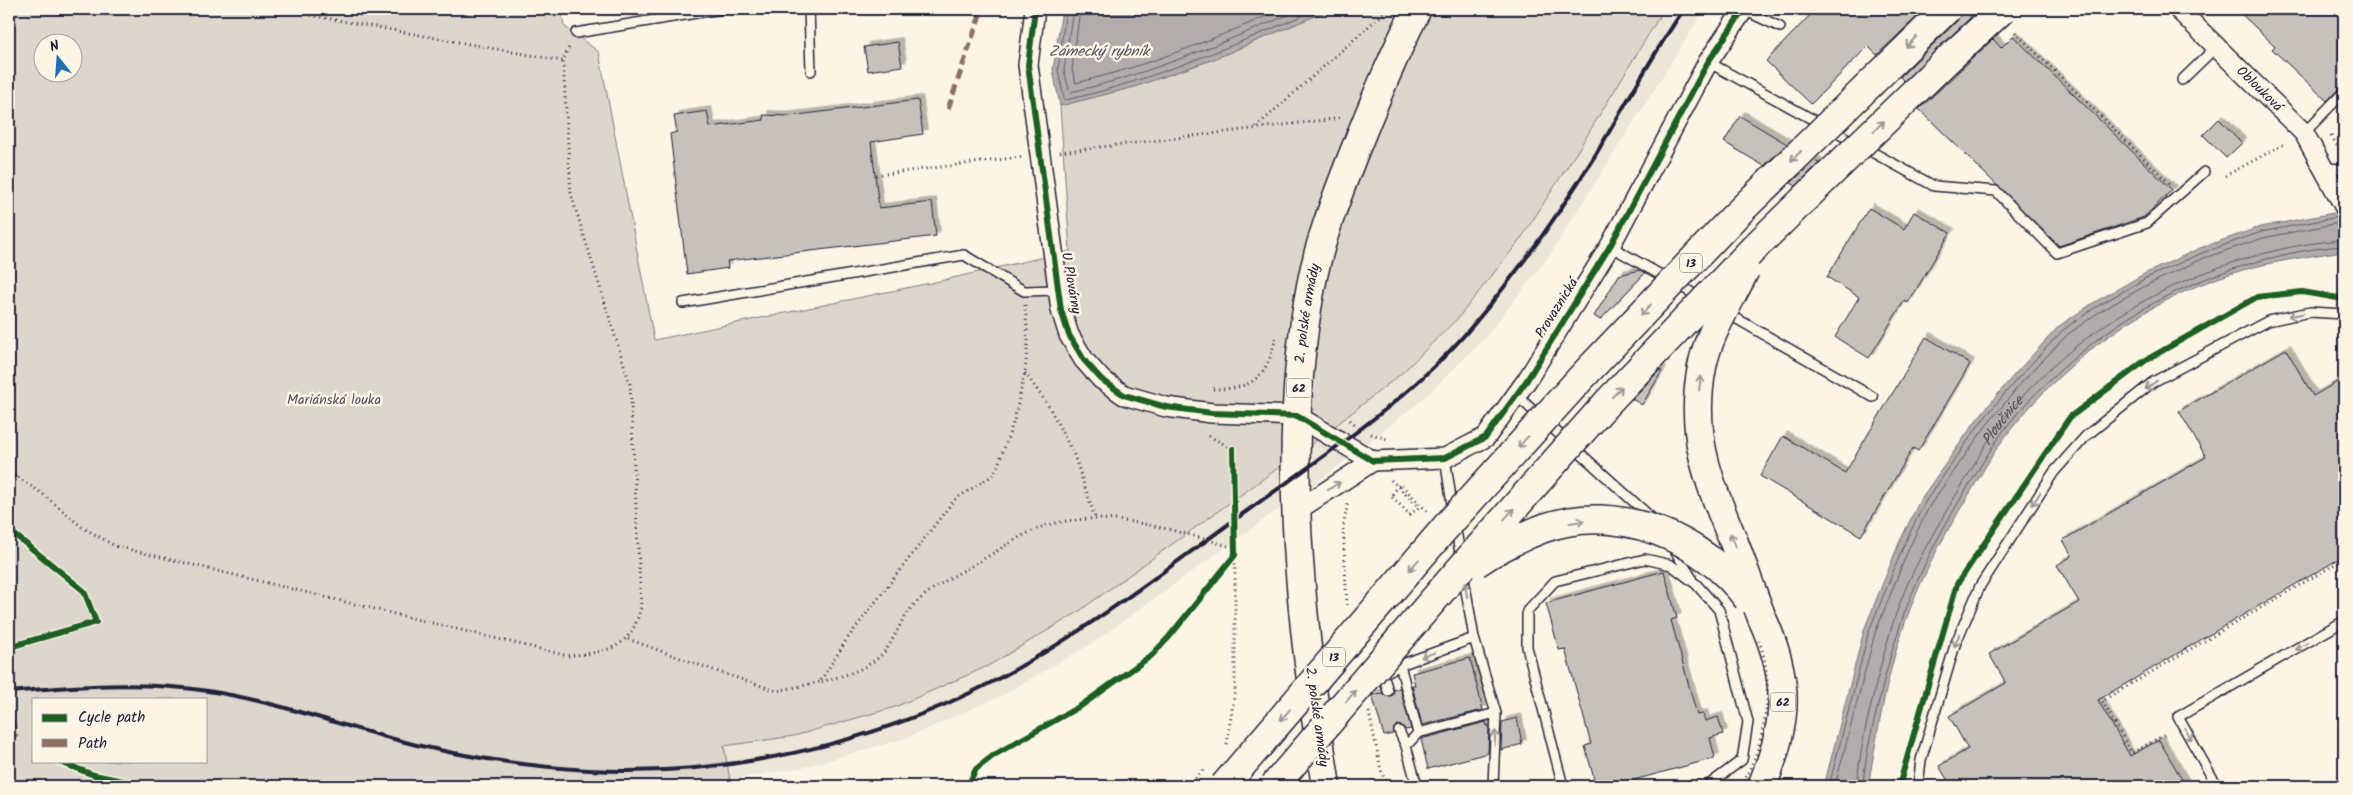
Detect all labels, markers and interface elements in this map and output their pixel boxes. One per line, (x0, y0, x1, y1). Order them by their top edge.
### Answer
north arrow (32, 32, 82, 82)
text: N (47, 35, 62, 58)
one-way arrow (1905, 36, 1917, 48)
water label: Zámecký rybník (1049, 40, 1151, 64)
street label: Oblouková (2231, 61, 2289, 118)
one-way arrow (1873, 120, 1885, 132)
one-way arrow (1789, 150, 1802, 162)
street label: U Plovárny (1055, 250, 1087, 316)
road number: 13 (1680, 254, 1702, 272)
street label: 2. polské armády (1289, 261, 1327, 364)
street label: Provaznická (1530, 272, 1585, 342)
one-way arrow (1640, 304, 1652, 317)
one-way arrow (2288, 310, 2304, 320)
one-way arrow (1695, 376, 1705, 392)
road number: 62 (1286, 378, 1312, 398)
one-way arrow (2144, 380, 2158, 390)
one-way arrow (1611, 386, 1623, 399)
park label: Mariánská louka (287, 389, 381, 411)
water label: Ploučnice (1976, 390, 2031, 451)
one-way arrow (1517, 436, 1529, 449)
one-way arrow (1327, 481, 1341, 491)
one-way arrow (2031, 491, 2041, 505)
one-way arrow (1503, 507, 1515, 520)
one-way arrow (1569, 517, 1585, 527)
one-way arrow (1727, 533, 1737, 548)
one-way arrow (1408, 558, 1419, 571)
one-way arrow (1461, 582, 1471, 598)
one-way arrow (1952, 632, 1962, 647)
one-way arrow (2295, 641, 2310, 651)
road number: 13 (1323, 648, 1345, 666)
one-way arrow (1421, 651, 1436, 660)
street label: 2. polské armády (1299, 666, 1335, 769)
one-way arrow (1345, 690, 1356, 703)
road number: 62 (1770, 692, 1796, 712)
legend (32, 698, 208, 762)
text: Cycle path (78, 706, 145, 730)
one-way arrow (1279, 708, 1291, 721)
one-way arrow (2183, 727, 2193, 741)
one-way arrow (1490, 730, 1500, 746)
text: Path (78, 732, 107, 756)

